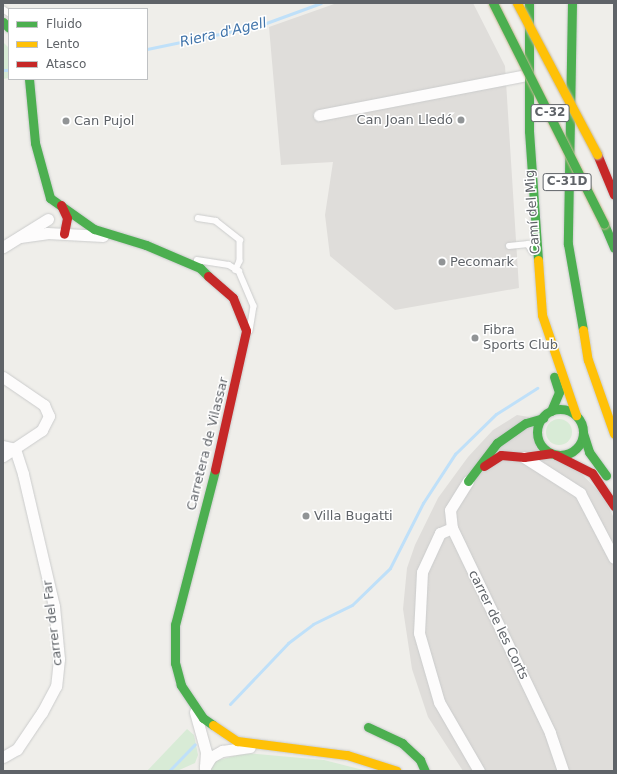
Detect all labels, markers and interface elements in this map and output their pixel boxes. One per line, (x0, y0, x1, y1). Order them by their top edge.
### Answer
legend (8, 8, 148, 80)
water label: Riera d'Agell (178, 14, 268, 50)
text: Fluido (46, 17, 82, 31)
text: Lento (46, 37, 80, 51)
text: Atasco (46, 57, 86, 71)
road number: C-32 (530, 103, 570, 123)
place label: Can Joan Lledó (356, 112, 453, 128)
place label: Can Pujol (74, 113, 134, 129)
marker: Can Joan Lledó (456, 115, 466, 125)
marker: Can Pujol (61, 116, 71, 126)
street label: Camí del Mig (522, 169, 544, 255)
road number: C-31D (542, 172, 592, 192)
place label: Pecomark (450, 254, 514, 270)
marker: Pecomark (437, 257, 447, 267)
place label: Fibra Sports Club (483, 323, 558, 354)
marker: Fibra Sports Club (470, 333, 480, 343)
street label: Carretera de Vilassar (184, 376, 232, 512)
place label: Villa Bugatti (314, 508, 393, 524)
marker: Villa Bugatti (301, 511, 311, 521)
street label: carrer de les Corts (465, 568, 531, 682)
street label: carrer del Far (40, 579, 66, 667)

